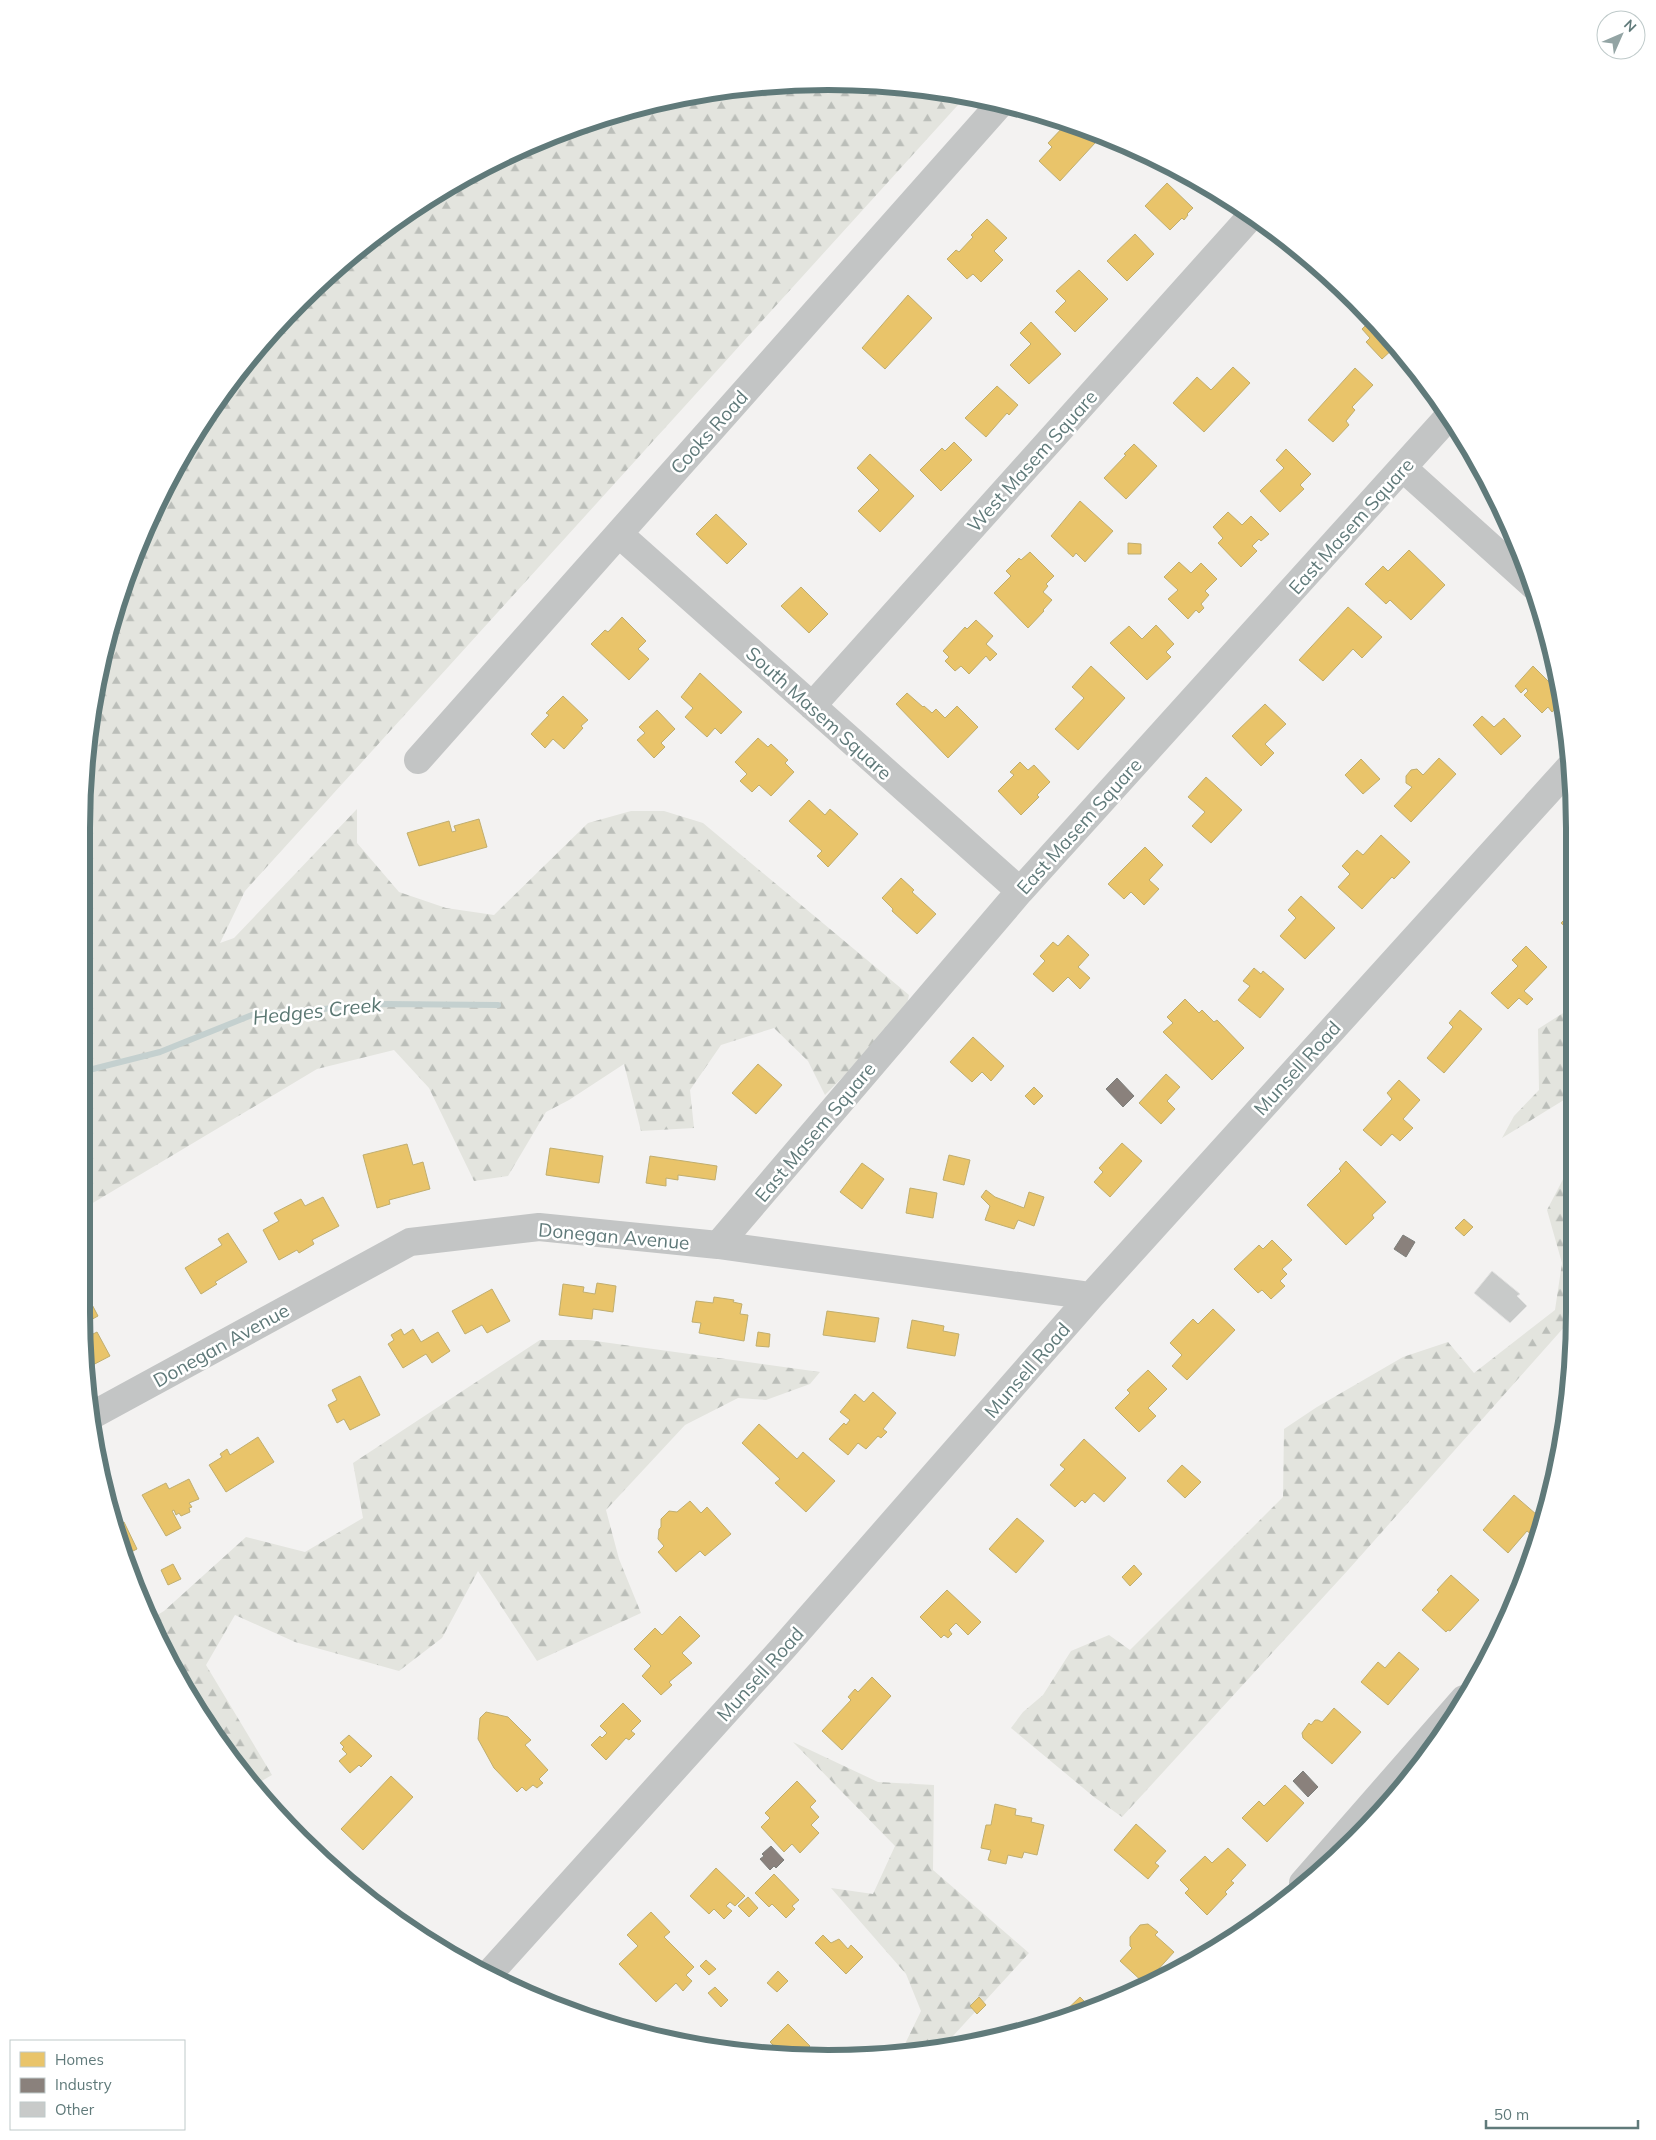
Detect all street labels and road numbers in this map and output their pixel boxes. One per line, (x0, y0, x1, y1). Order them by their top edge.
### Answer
street label: Cooks Road (665, 385, 753, 479)
street label: West Masem Square (962, 385, 1102, 537)
street label: East Masem Square (1283, 453, 1419, 599)
street label: South Masem Square (741, 641, 897, 785)
street label: East Masem Square (1011, 753, 1147, 899)
street label: Munsell Road (1248, 1016, 1346, 1120)
street label: East Masem Square (750, 1057, 880, 1207)
street label: Donegan Avenue (537, 1217, 691, 1255)
street label: Donegan Avenue (149, 1298, 293, 1392)
street label: Munsell Road (979, 1317, 1075, 1423)
street label: Munsell Road (711, 1622, 809, 1726)

